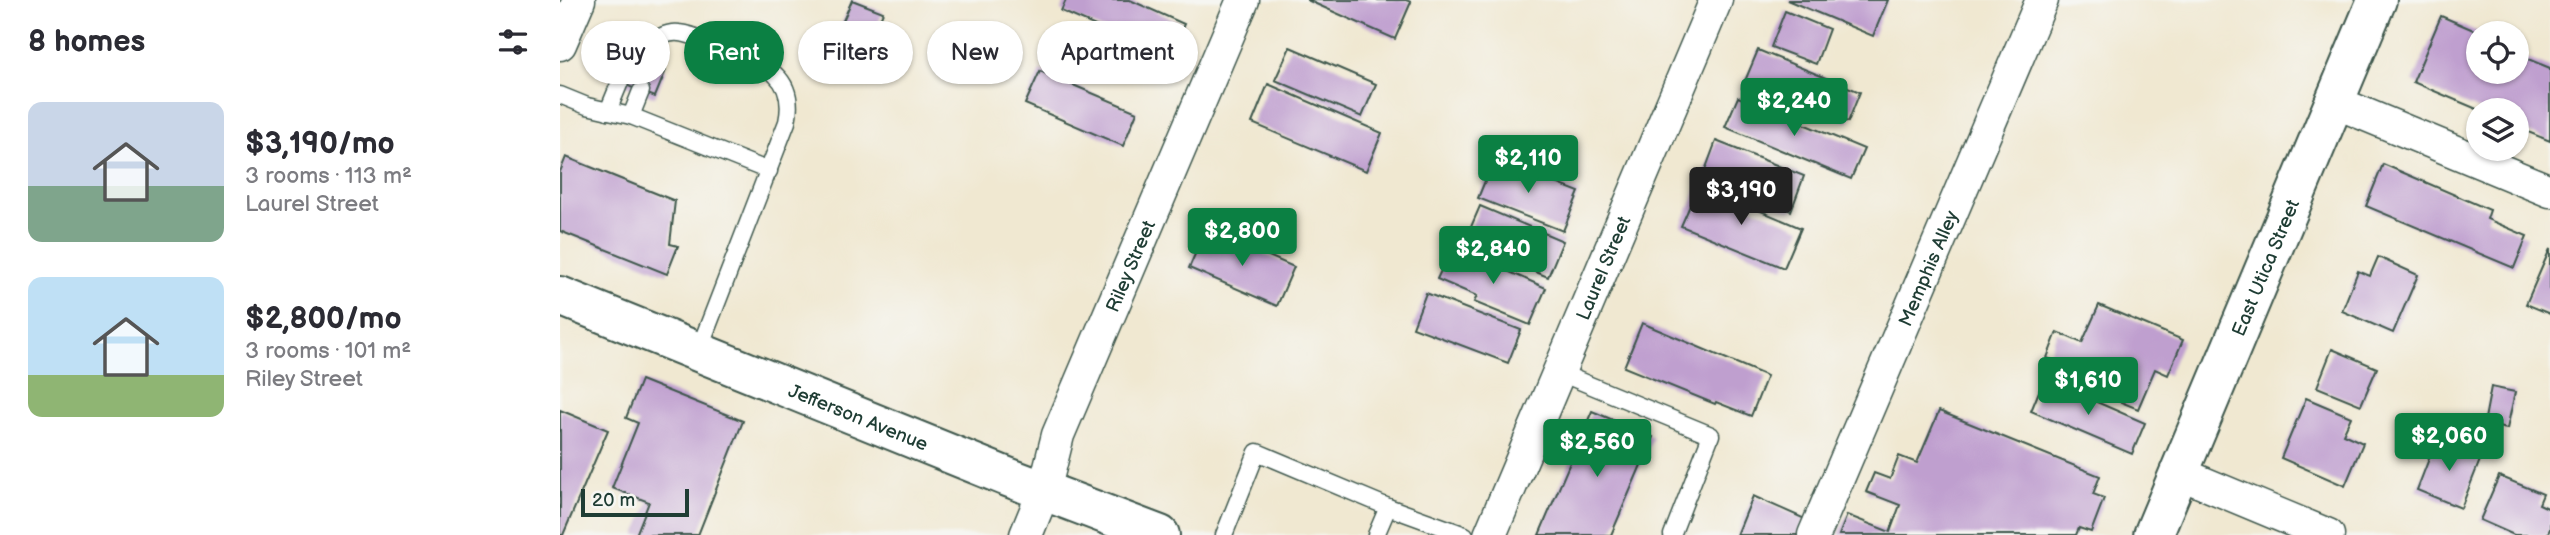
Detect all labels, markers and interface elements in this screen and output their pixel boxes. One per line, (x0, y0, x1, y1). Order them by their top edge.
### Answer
chip: Buy (581, 21, 670, 84)
chip: Rent (684, 21, 784, 84)
chip: Filters (798, 21, 913, 84)
chip: New (927, 21, 1023, 84)
chip: Apartment (1037, 21, 1198, 84)
map controls (2466, 21, 2529, 161)
button: locate (2466, 21, 2529, 84)
icon: filters (494, 23, 532, 61)
text: 8 homes (28, 24, 145, 60)
pin: $2,240 (1737, 78, 1851, 138)
text: $2,240 (1757, 87, 1831, 115)
button: layers (2466, 98, 2529, 161)
text: $3,190/mo (245, 126, 395, 162)
icon: home (84, 130, 168, 214)
pin: $2,110 (1471, 136, 1585, 195)
text: $2,110 (1494, 144, 1562, 172)
text: 3 rooms · 113 m² (245, 162, 412, 190)
pin: $3,190 (1684, 168, 1798, 227)
text: $3,190 (1705, 176, 1777, 204)
text: Laurel Street (245, 190, 379, 218)
street label: East Utica Street (2228, 196, 2305, 340)
street label: Memphis Alley (1894, 207, 1964, 330)
pin: $2,800 (1185, 208, 1299, 268)
street label: Laurel Street (1572, 213, 1636, 324)
street label: Riley Street (1102, 217, 1161, 316)
text: $2,800 (1204, 217, 1280, 245)
pin: $2,840 (1436, 226, 1550, 286)
text: $2,840 (1455, 235, 1531, 263)
text: $2,800/mo (245, 301, 402, 337)
icon: home (84, 305, 168, 389)
text: 3 rooms · 101 m² (245, 337, 411, 365)
pin: $1,610 (2031, 358, 2145, 417)
text: Riley Street (245, 365, 363, 393)
text: $1,610 (2054, 366, 2122, 394)
street label: Jefferson Avenue (785, 380, 931, 457)
pin: $2,060 (2392, 414, 2506, 473)
pin: $2,560 (1540, 420, 1654, 479)
text: $2,060 (2411, 422, 2487, 450)
text: $2,560 (1559, 428, 1635, 456)
scale bar (581, 486, 690, 518)
text: 20 m (592, 489, 635, 512)

